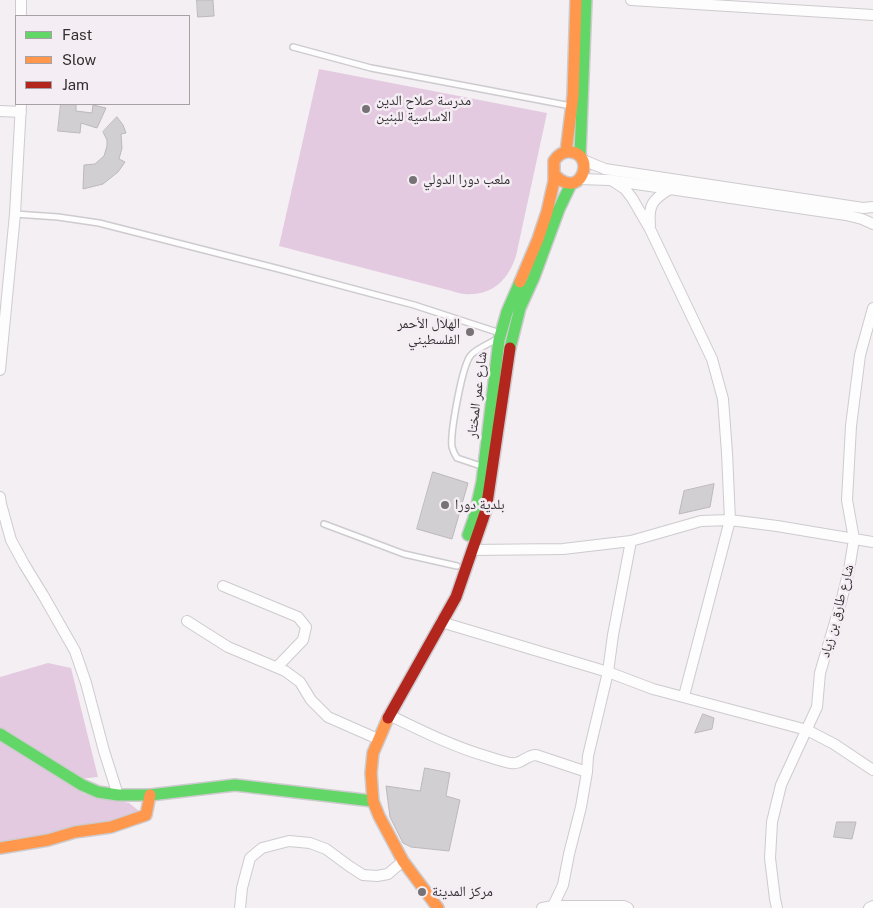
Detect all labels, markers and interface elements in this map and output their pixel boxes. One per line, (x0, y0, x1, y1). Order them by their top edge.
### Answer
legend (15, 15, 190, 105)
text: Fast (62, 26, 92, 43)
text: Slow (62, 51, 96, 68)
text: Jam (62, 76, 89, 93)
place label: مدرسة صلاح الدين الاساسية للبنين (376, 93, 471, 125)
marker: مدرسة صلاح الدين الاساسية للبنين (360, 103, 372, 115)
place label: ملعب دورا الدولي (423, 172, 510, 188)
marker: ملعب دورا الدولي (407, 174, 419, 186)
place label: الهلال الأحمر الفلسطيني (397, 316, 460, 348)
marker: الهلال الأحمر الفلسطيني (464, 326, 476, 338)
street label: شارع عمر المختار (463, 351, 491, 439)
place label: بلدية دورا (455, 497, 505, 513)
marker: بلدية دورا (439, 499, 451, 511)
street label: شارع طارق بن زياد (817, 563, 857, 659)
place label: مركز المدينة (432, 884, 493, 900)
marker: مركز المدينة (416, 886, 428, 898)

